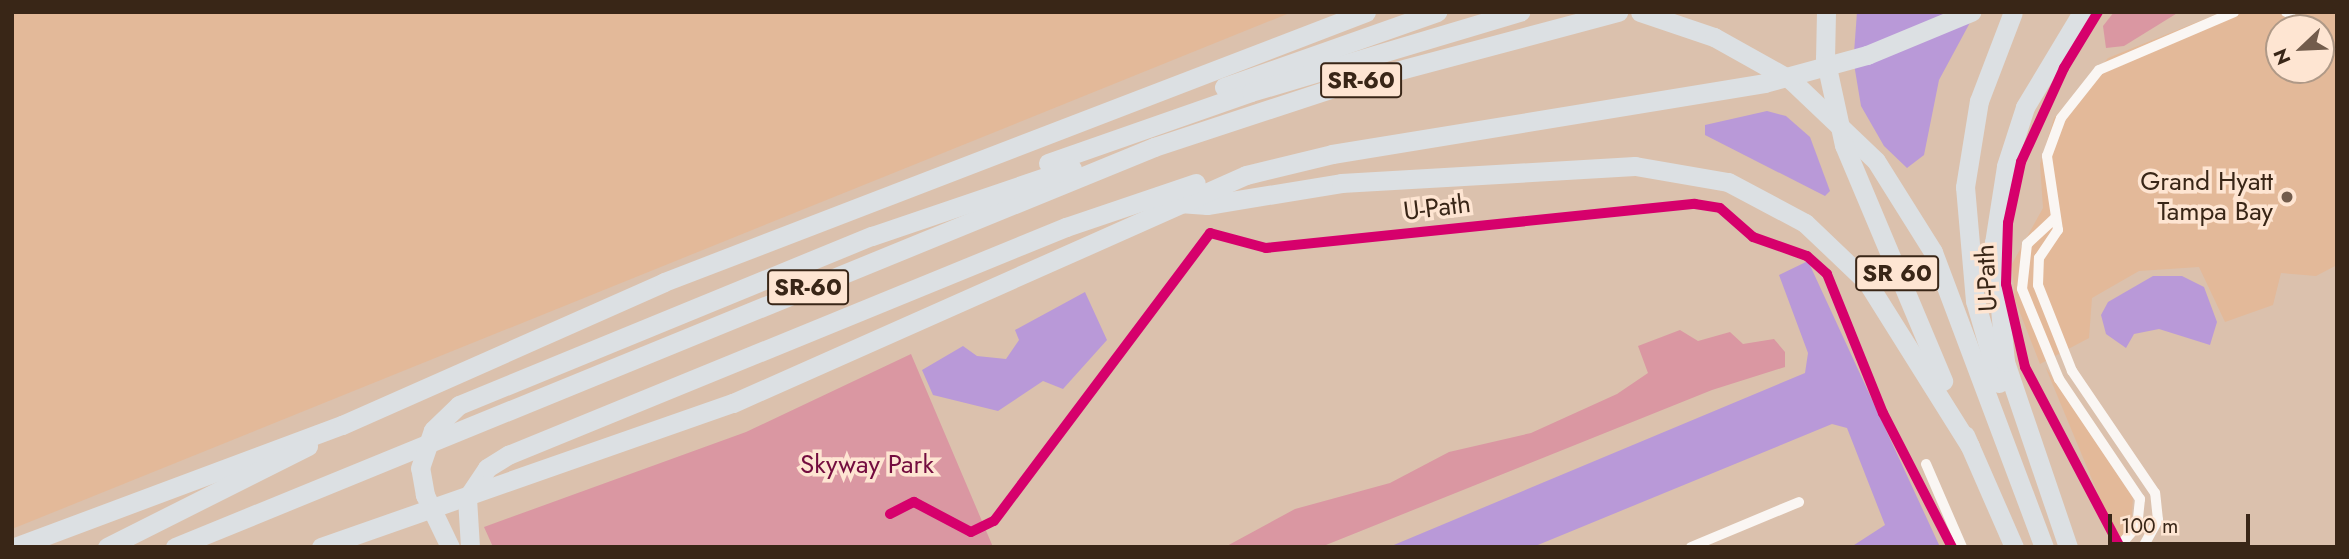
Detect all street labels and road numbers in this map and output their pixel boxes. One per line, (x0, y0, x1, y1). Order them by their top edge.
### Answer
road number: SR-60 (1319, 60, 1403, 100)
street label: U-Path (1402, 188, 1472, 228)
street label: U-Path (1970, 243, 2004, 313)
road number: SR 60 (1855, 252, 1939, 294)
road number: SR-60 (766, 266, 850, 308)

